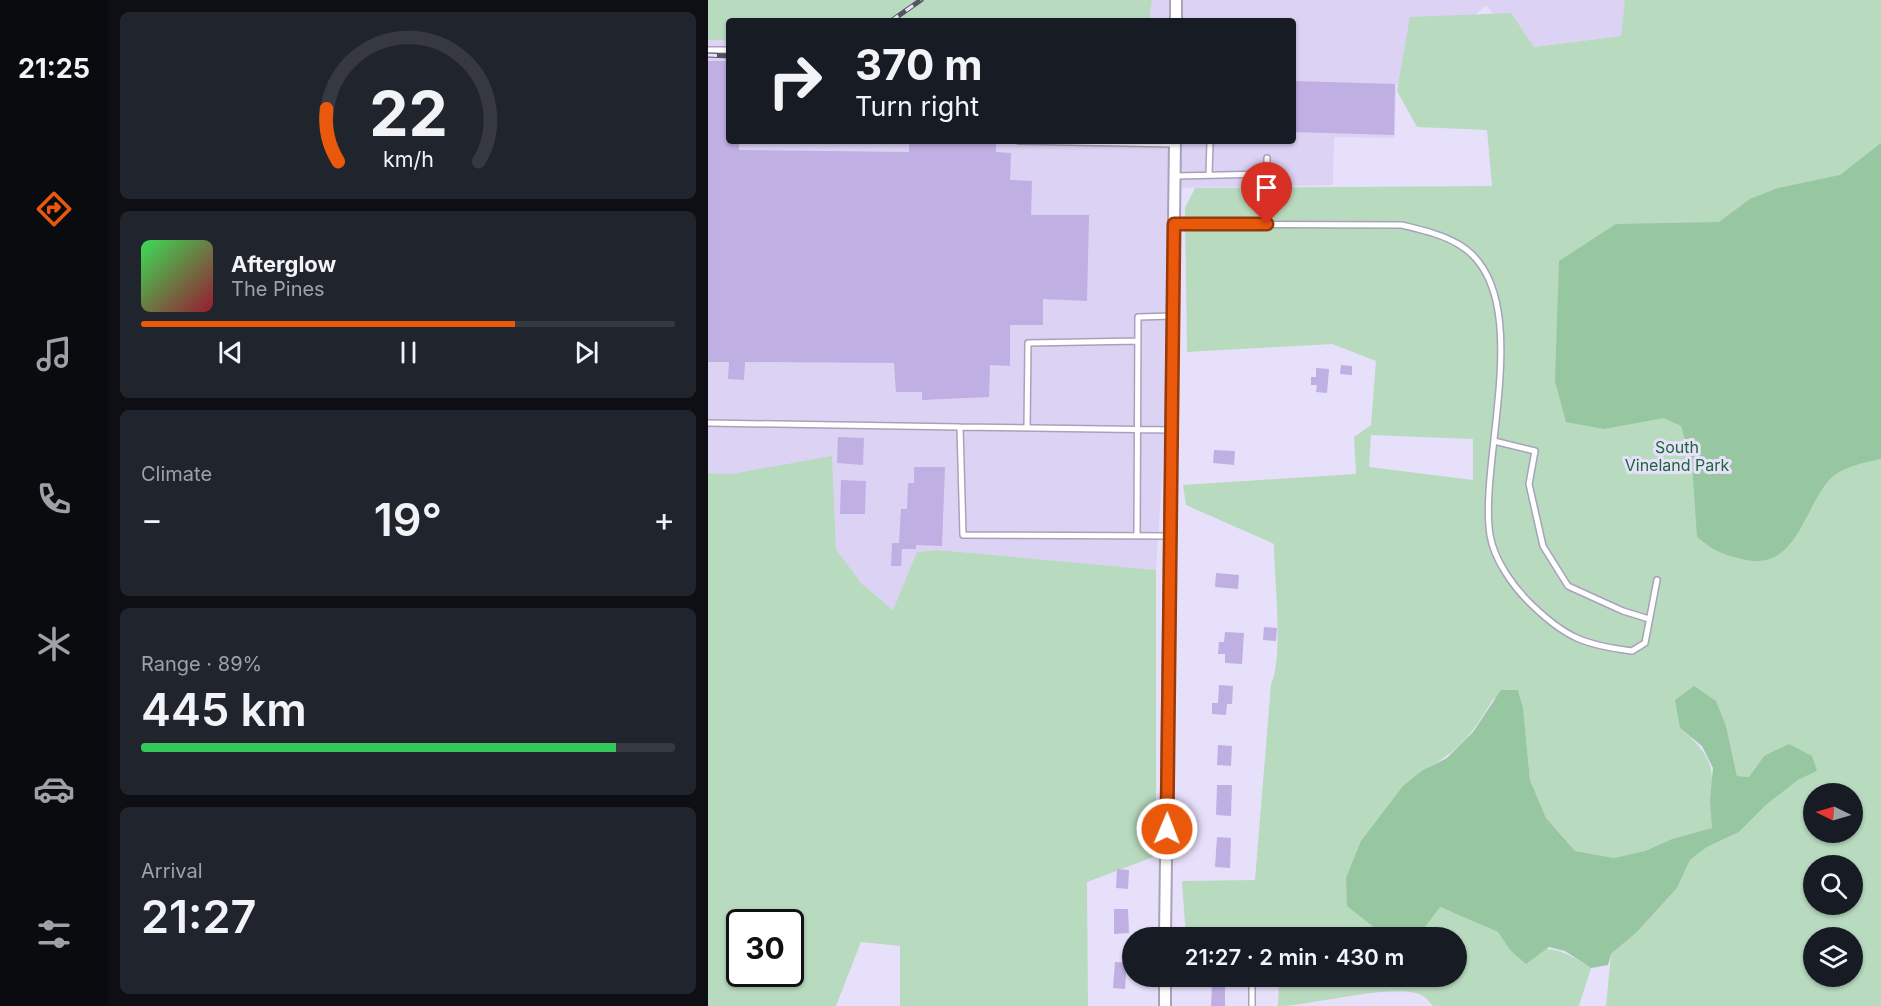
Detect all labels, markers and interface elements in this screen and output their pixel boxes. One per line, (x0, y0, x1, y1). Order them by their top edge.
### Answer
text: 370 m (855, 39, 982, 90)
icon: right (756, 42, 834, 120)
text: 21:25 (18, 52, 90, 85)
text: 22 (369, 77, 447, 152)
text: Turn right (855, 90, 979, 123)
text: km/h (383, 147, 433, 173)
pin (1241, 162, 1292, 224)
icon: arrive (1250, 171, 1283, 204)
icon: directions (33, 188, 75, 230)
text: Afterglow (231, 251, 336, 277)
text: The Pines (231, 277, 325, 301)
icon: music (33, 333, 75, 375)
icon: previous (214, 336, 247, 369)
icon: pause (392, 336, 425, 369)
icon: next (570, 336, 603, 369)
park label: South Vineland Park (1625, 437, 1730, 475)
text: Climate (141, 462, 212, 486)
icon: phone (33, 478, 75, 520)
text: 19° (374, 492, 442, 547)
text: − (141, 499, 163, 539)
text: + (653, 499, 675, 539)
icon: climate (33, 623, 75, 665)
text: Range · 89% (141, 652, 262, 676)
text: 445 km (141, 682, 307, 737)
icon: car (33, 768, 75, 810)
north arrow (1803, 783, 1863, 843)
map controls (1803, 783, 1863, 987)
position arrow (1135, 797, 1199, 861)
button: search (1803, 855, 1863, 915)
text: Arrival (141, 859, 203, 883)
text: 21:27 (141, 889, 256, 944)
speed limit sign: 30 (726, 909, 804, 987)
icon: filters (33, 913, 75, 955)
button: layers (1803, 927, 1863, 987)
text: 21:27 · 2 min · 430 m (1185, 944, 1404, 970)

